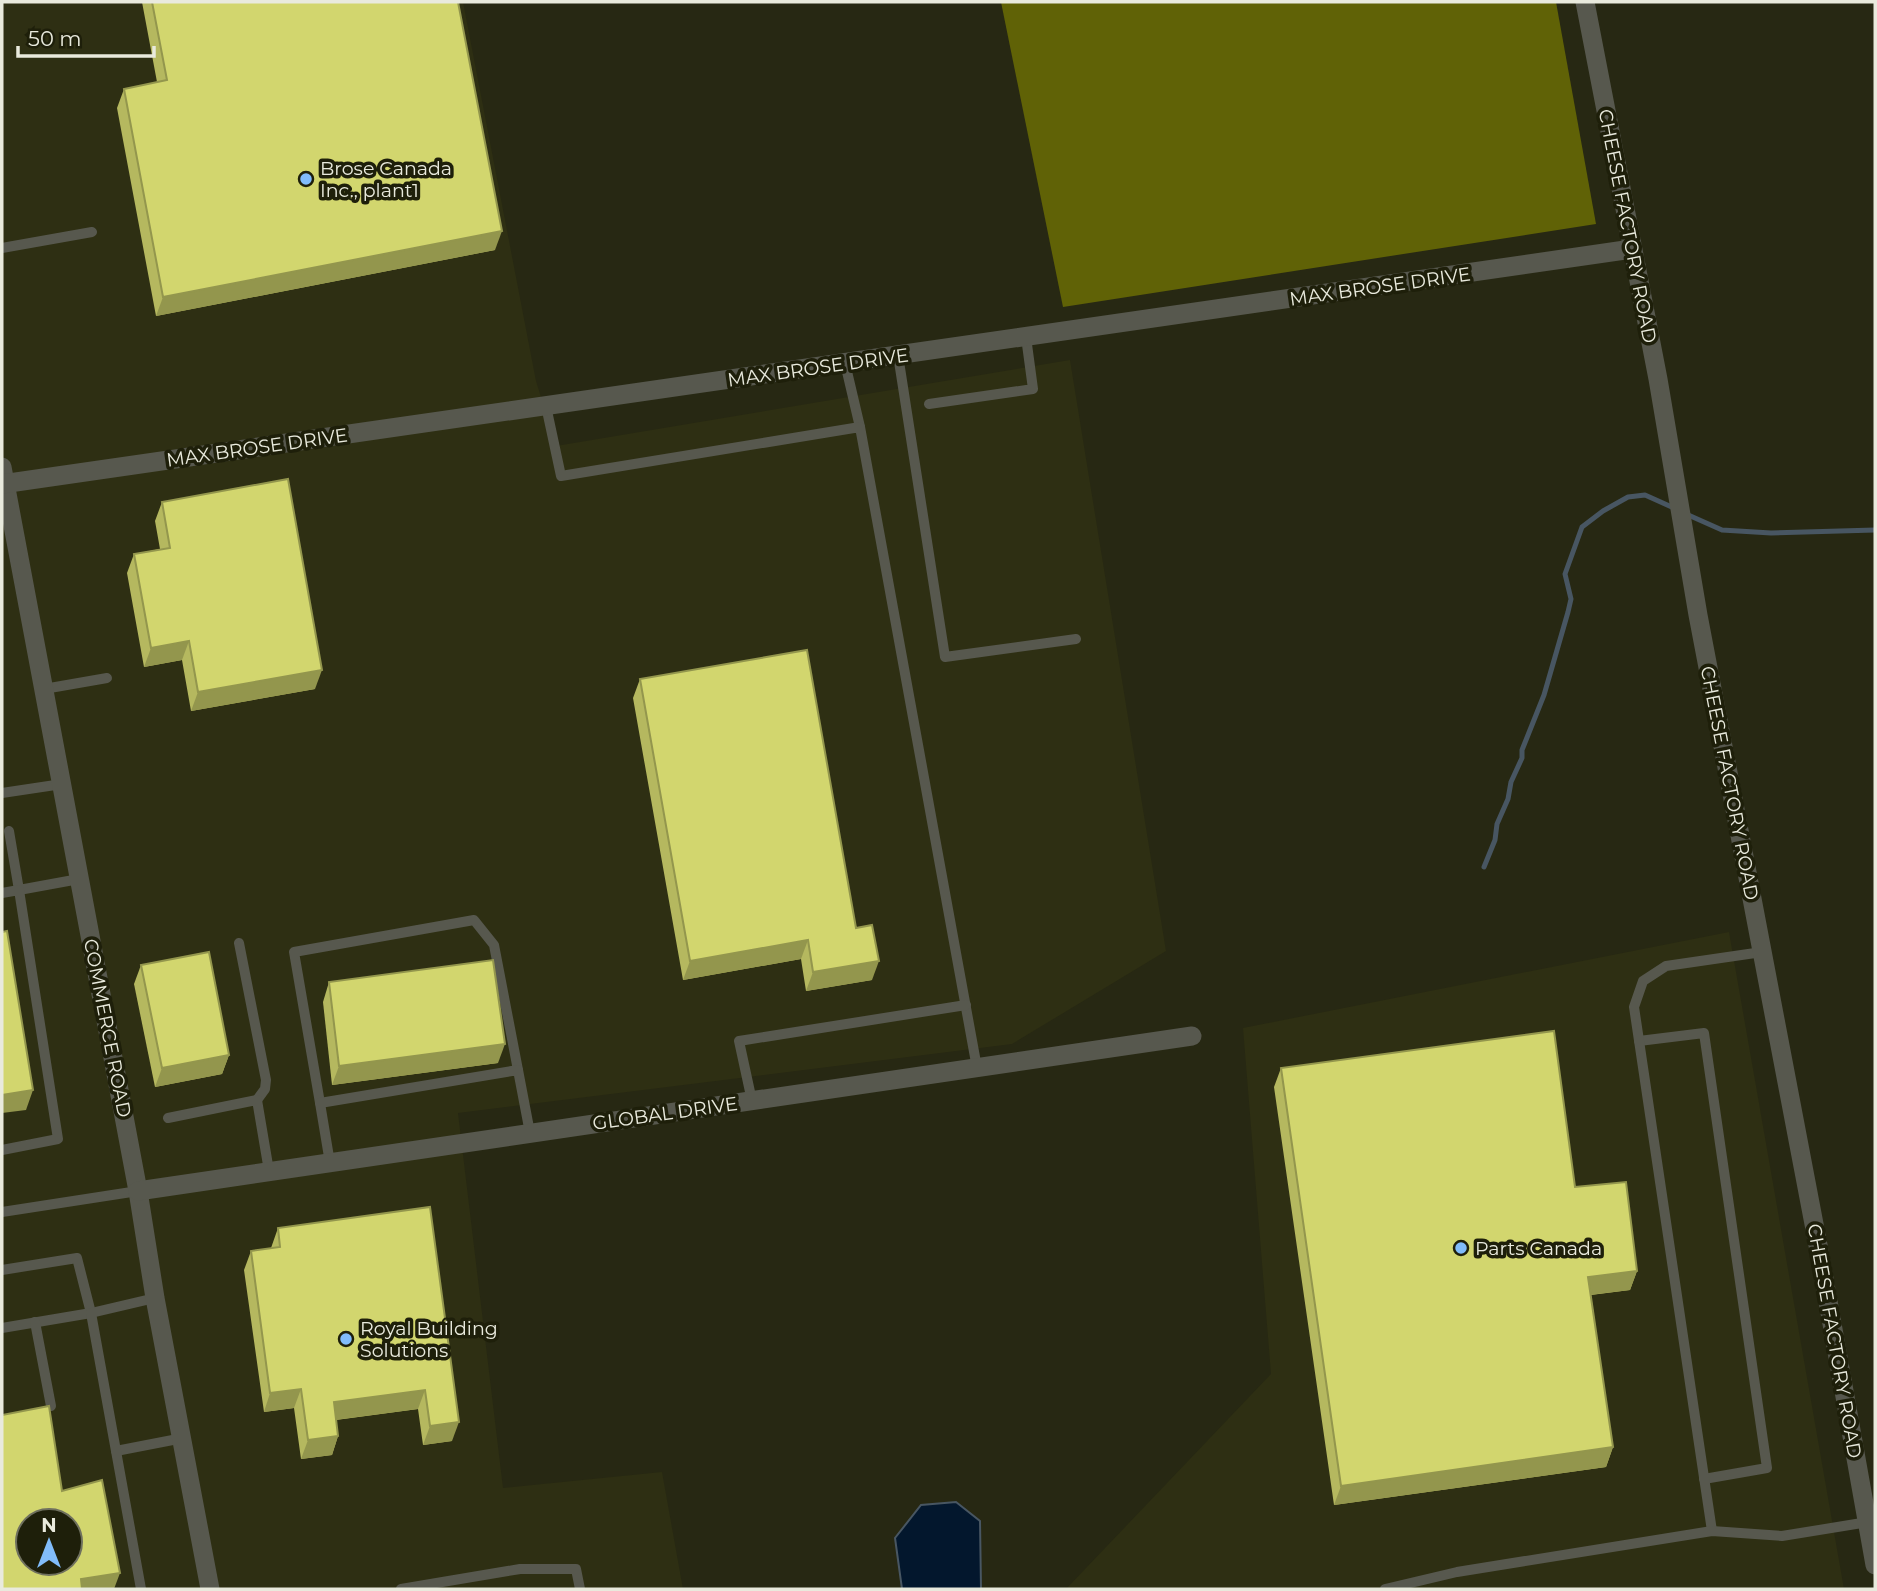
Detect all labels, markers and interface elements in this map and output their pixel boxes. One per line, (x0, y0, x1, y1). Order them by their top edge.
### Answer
scale bar (18, 14, 154, 58)
text: 50 m (28, 26, 82, 51)
street label: CHEESE FACTORY ROAD (1594, 107, 1661, 345)
place label: Brose Canada Inc., plant1 (320, 157, 452, 202)
marker: Brose Canada Inc., plant1 (298, 171, 314, 187)
street label: MAX BROSE DRIVE (1288, 262, 1472, 311)
street label: MAX BROSE DRIVE (726, 343, 910, 392)
street label: MAX BROSE DRIVE (165, 423, 349, 472)
street label: CHEESE FACTORY ROAD (1696, 664, 1763, 902)
street label: COMMERCE ROAD (79, 937, 136, 1119)
street label: GLOBAL DRIVE (591, 1092, 739, 1135)
street label: CHEESE FACTORY ROAD (1803, 1222, 1866, 1460)
place label: Parts Canada (1475, 1237, 1602, 1260)
marker: Parts Canada (1453, 1240, 1469, 1256)
place label: Royal Building Solutions (360, 1317, 498, 1362)
marker: Royal Building Solutions (338, 1331, 354, 1347)
north arrow (14, 1507, 84, 1577)
text: N (41, 1514, 57, 1537)

